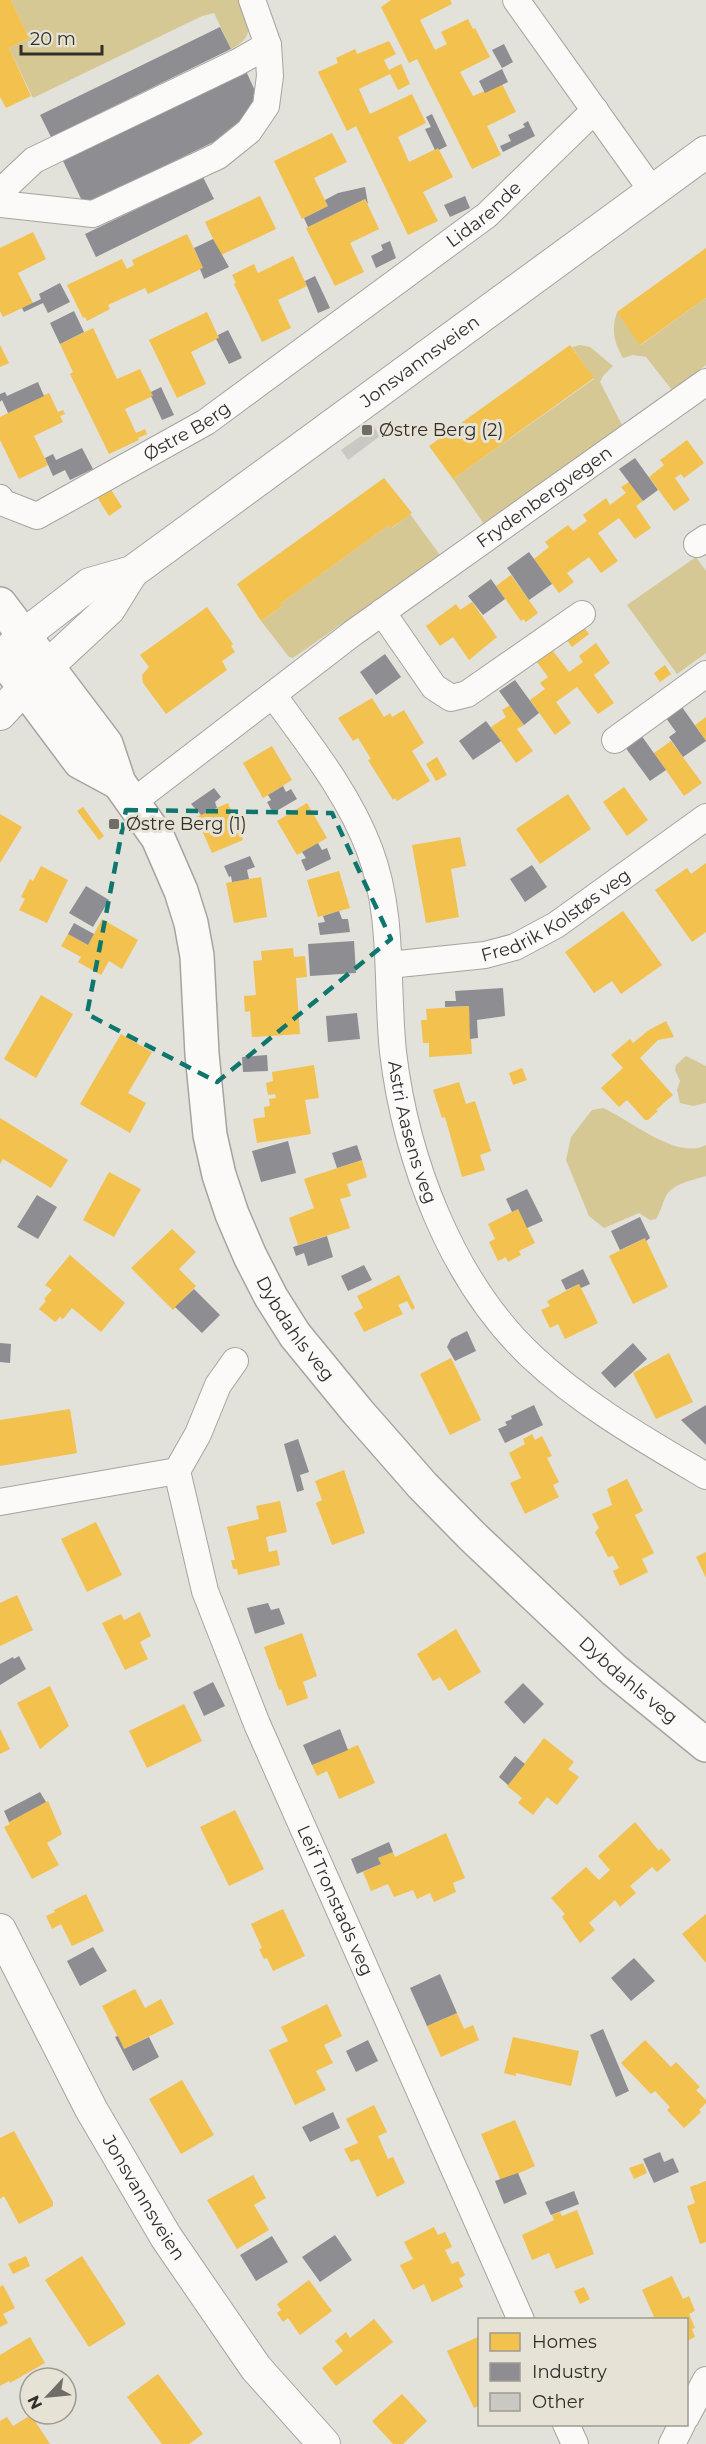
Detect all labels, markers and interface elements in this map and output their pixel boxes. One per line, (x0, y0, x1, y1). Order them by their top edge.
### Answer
scale bar (21, 18, 102, 56)
text: 20 m (30, 28, 76, 50)
street label: Lidarende (442, 177, 526, 252)
street label: Jonsvannsveien (355, 310, 484, 413)
street label: Østre Berg (139, 397, 235, 466)
place label: Østre Berg (2) (379, 419, 503, 441)
marker: Østre Berg (2) (360, 423, 374, 437)
street label: Frydenbergvegen (472, 441, 616, 553)
place label: Østre Berg (1) (126, 813, 247, 835)
marker: Østre Berg (1) (107, 817, 121, 831)
street label: Fredrik Kolstøs veg (479, 864, 635, 967)
street label: Astri Aasens veg (383, 1059, 442, 1207)
street label: Dybdahls veg (251, 1273, 339, 1385)
street label: Dybdahls veg (574, 1632, 682, 1728)
street label: Leif Tronstads veg (292, 1822, 378, 1979)
street label: Jonsvannsveien (97, 2130, 190, 2265)
legend (478, 2318, 688, 2426)
text: Homes (532, 2331, 597, 2353)
text: Industry (532, 2361, 607, 2383)
north arrow (18, 2366, 78, 2426)
text: Other (532, 2391, 585, 2413)
text: N (24, 2392, 46, 2412)

